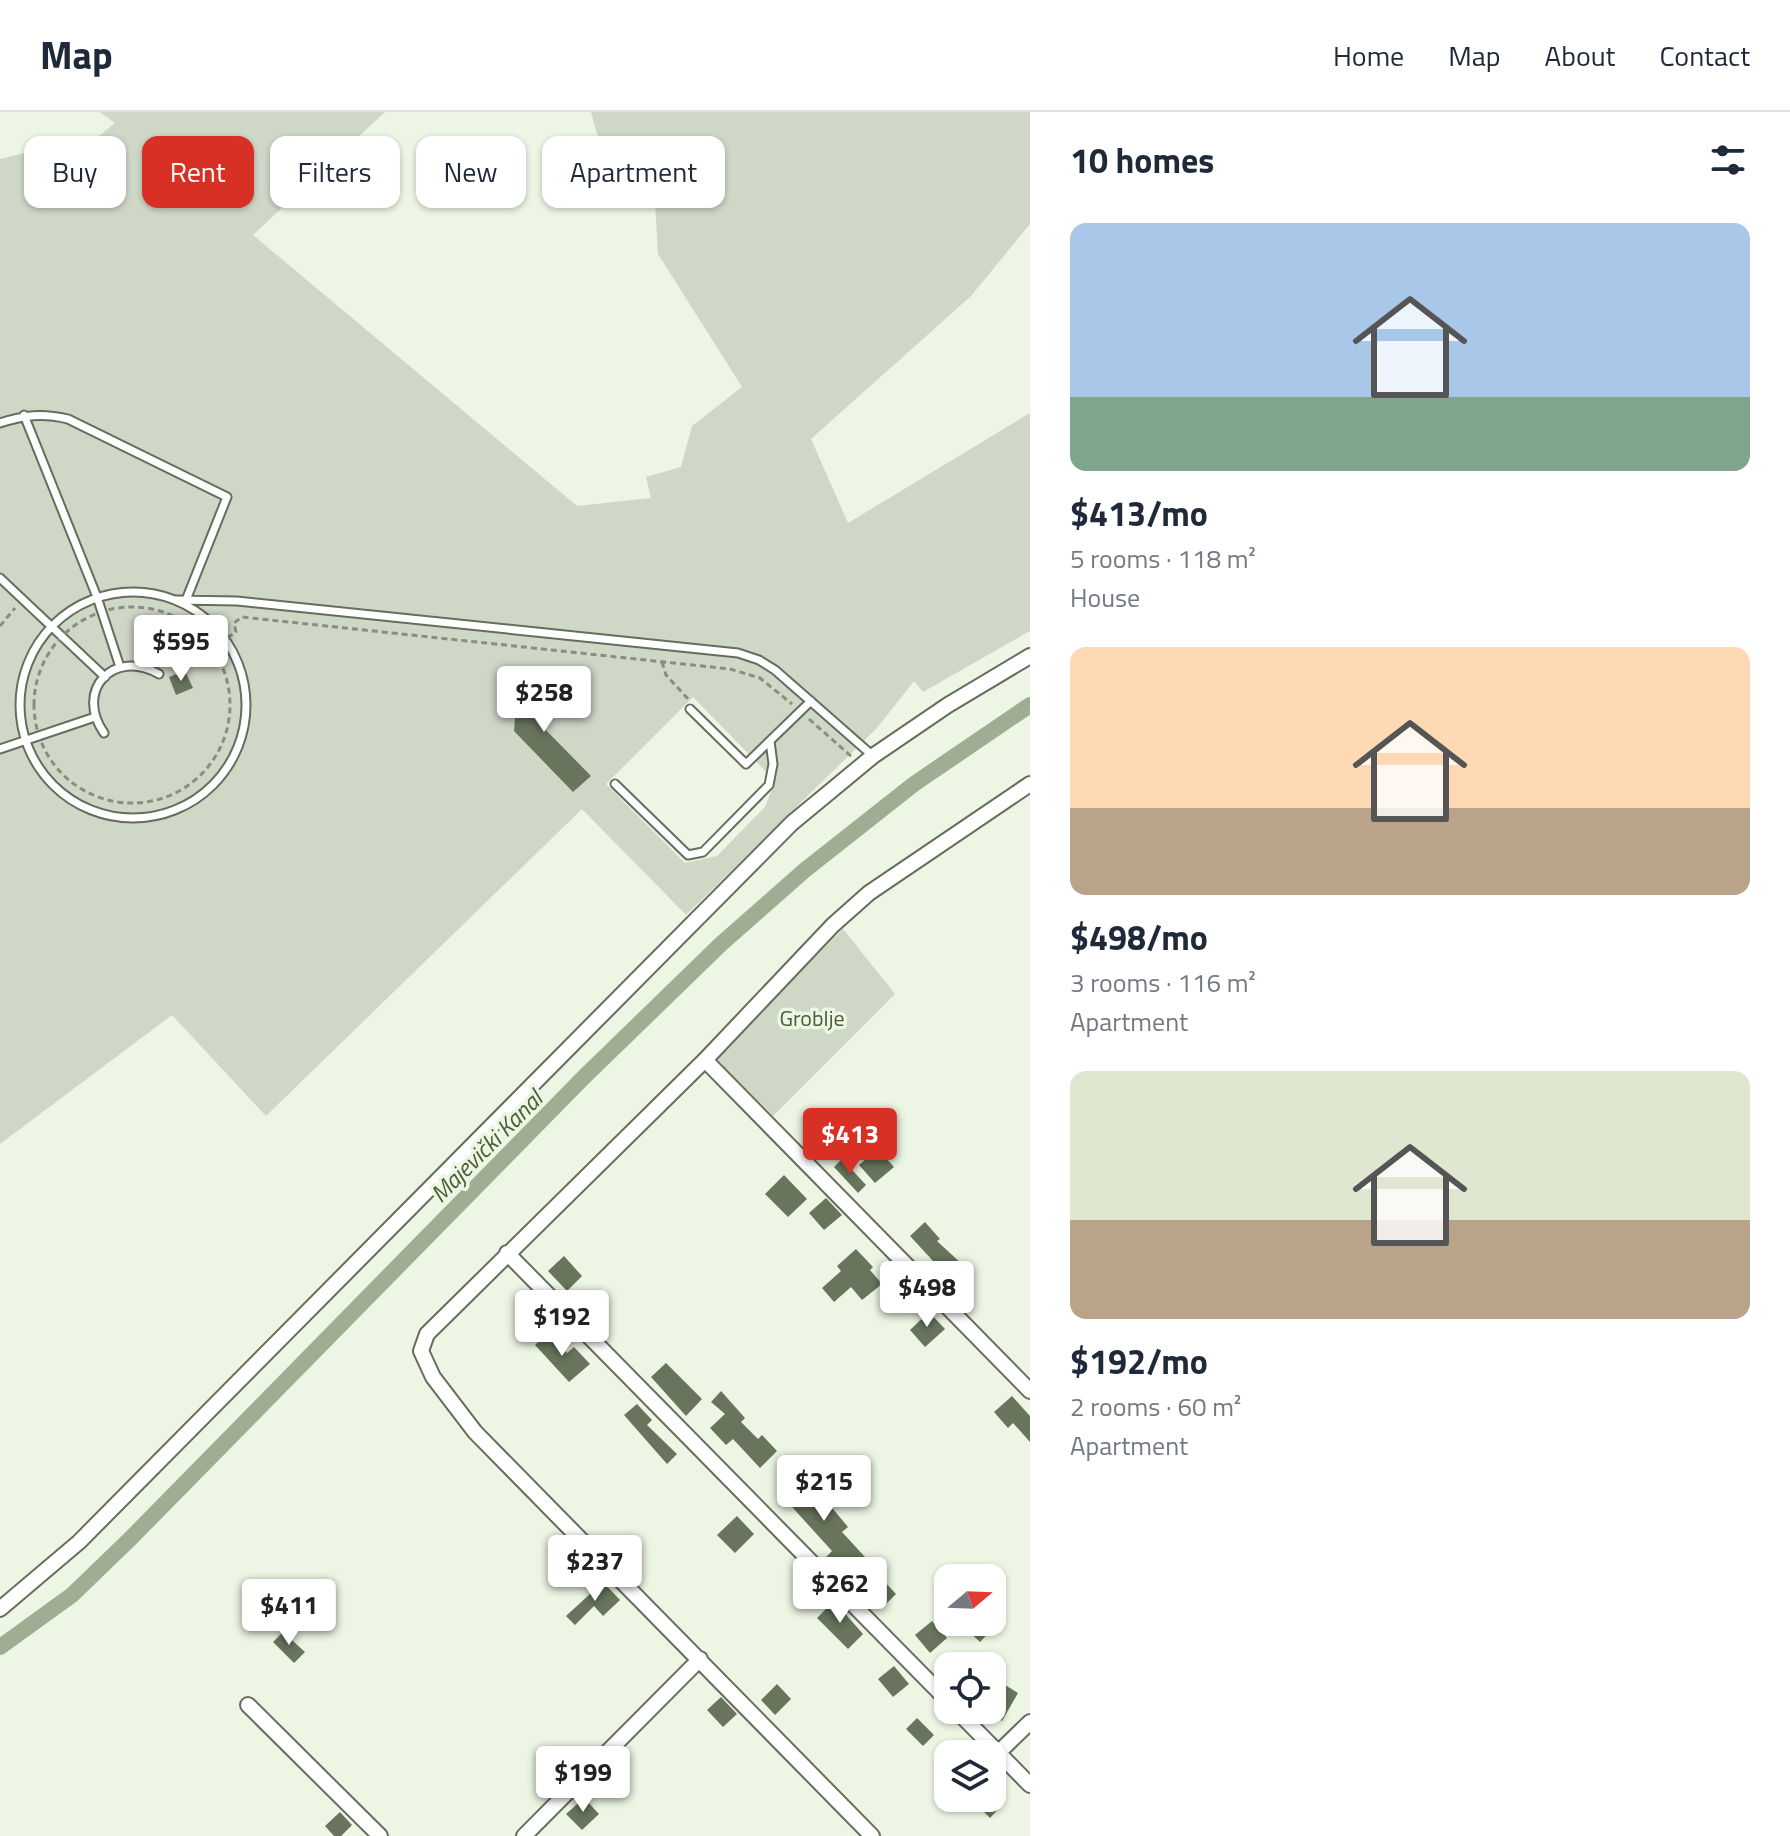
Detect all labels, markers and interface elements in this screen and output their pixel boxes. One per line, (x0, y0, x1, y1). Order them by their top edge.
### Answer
text: Map (40, 26, 113, 84)
text: Home (1333, 34, 1404, 77)
text: Map (1448, 34, 1501, 77)
text: About (1545, 34, 1615, 77)
text: Contact (1659, 34, 1750, 77)
text: 10 homes (1070, 134, 1214, 186)
chip: Buy (24, 136, 126, 208)
chip: Rent (142, 136, 254, 208)
chip: Filters (270, 136, 400, 208)
chip: New (416, 136, 526, 208)
chip: Apartment (542, 136, 725, 208)
icon: filters (1706, 138, 1750, 182)
icon: home (1338, 275, 1482, 419)
text: $413/mo (1070, 487, 1208, 539)
text: 5 rooms · 118 m² (1070, 539, 1256, 578)
text: House (1070, 578, 1140, 617)
pin: $595 (134, 615, 228, 683)
text: $595 (152, 621, 210, 660)
pin: $258 (497, 666, 591, 734)
text: $258 (515, 672, 573, 711)
icon: home (1338, 699, 1482, 843)
text: $498/mo (1070, 911, 1208, 963)
text: 3 rooms · 116 m² (1070, 963, 1256, 1002)
park label: Groblje (779, 1001, 845, 1035)
text: Apartment (1070, 1002, 1188, 1041)
water label: Majevički Kanal (422, 1080, 552, 1210)
pin: $413 (803, 1108, 897, 1176)
text: $413 (821, 1114, 879, 1153)
icon: home (1338, 1123, 1482, 1267)
pin: $498 (880, 1261, 974, 1329)
text: $498 (898, 1267, 956, 1306)
pin: $192 (515, 1290, 609, 1358)
text: $192 (533, 1296, 591, 1335)
text: $192/mo (1070, 1335, 1208, 1387)
text: 2 rooms · 60 m² (1070, 1387, 1241, 1426)
text: Apartment (1070, 1426, 1188, 1465)
pin: $215 (777, 1455, 871, 1523)
text: $215 (795, 1461, 853, 1500)
pin: $237 (548, 1535, 642, 1603)
text: $237 (566, 1541, 624, 1580)
pin: $262 (793, 1557, 887, 1625)
text: $262 (811, 1563, 869, 1602)
north arrow (934, 1564, 1006, 1636)
map controls (934, 1564, 1006, 1812)
pin: $411 (242, 1579, 336, 1647)
text: $411 (260, 1585, 318, 1624)
button: locate (934, 1652, 1006, 1724)
button: layers (934, 1740, 1006, 1812)
pin: $199 (536, 1746, 630, 1814)
text: $199 (554, 1752, 612, 1791)

